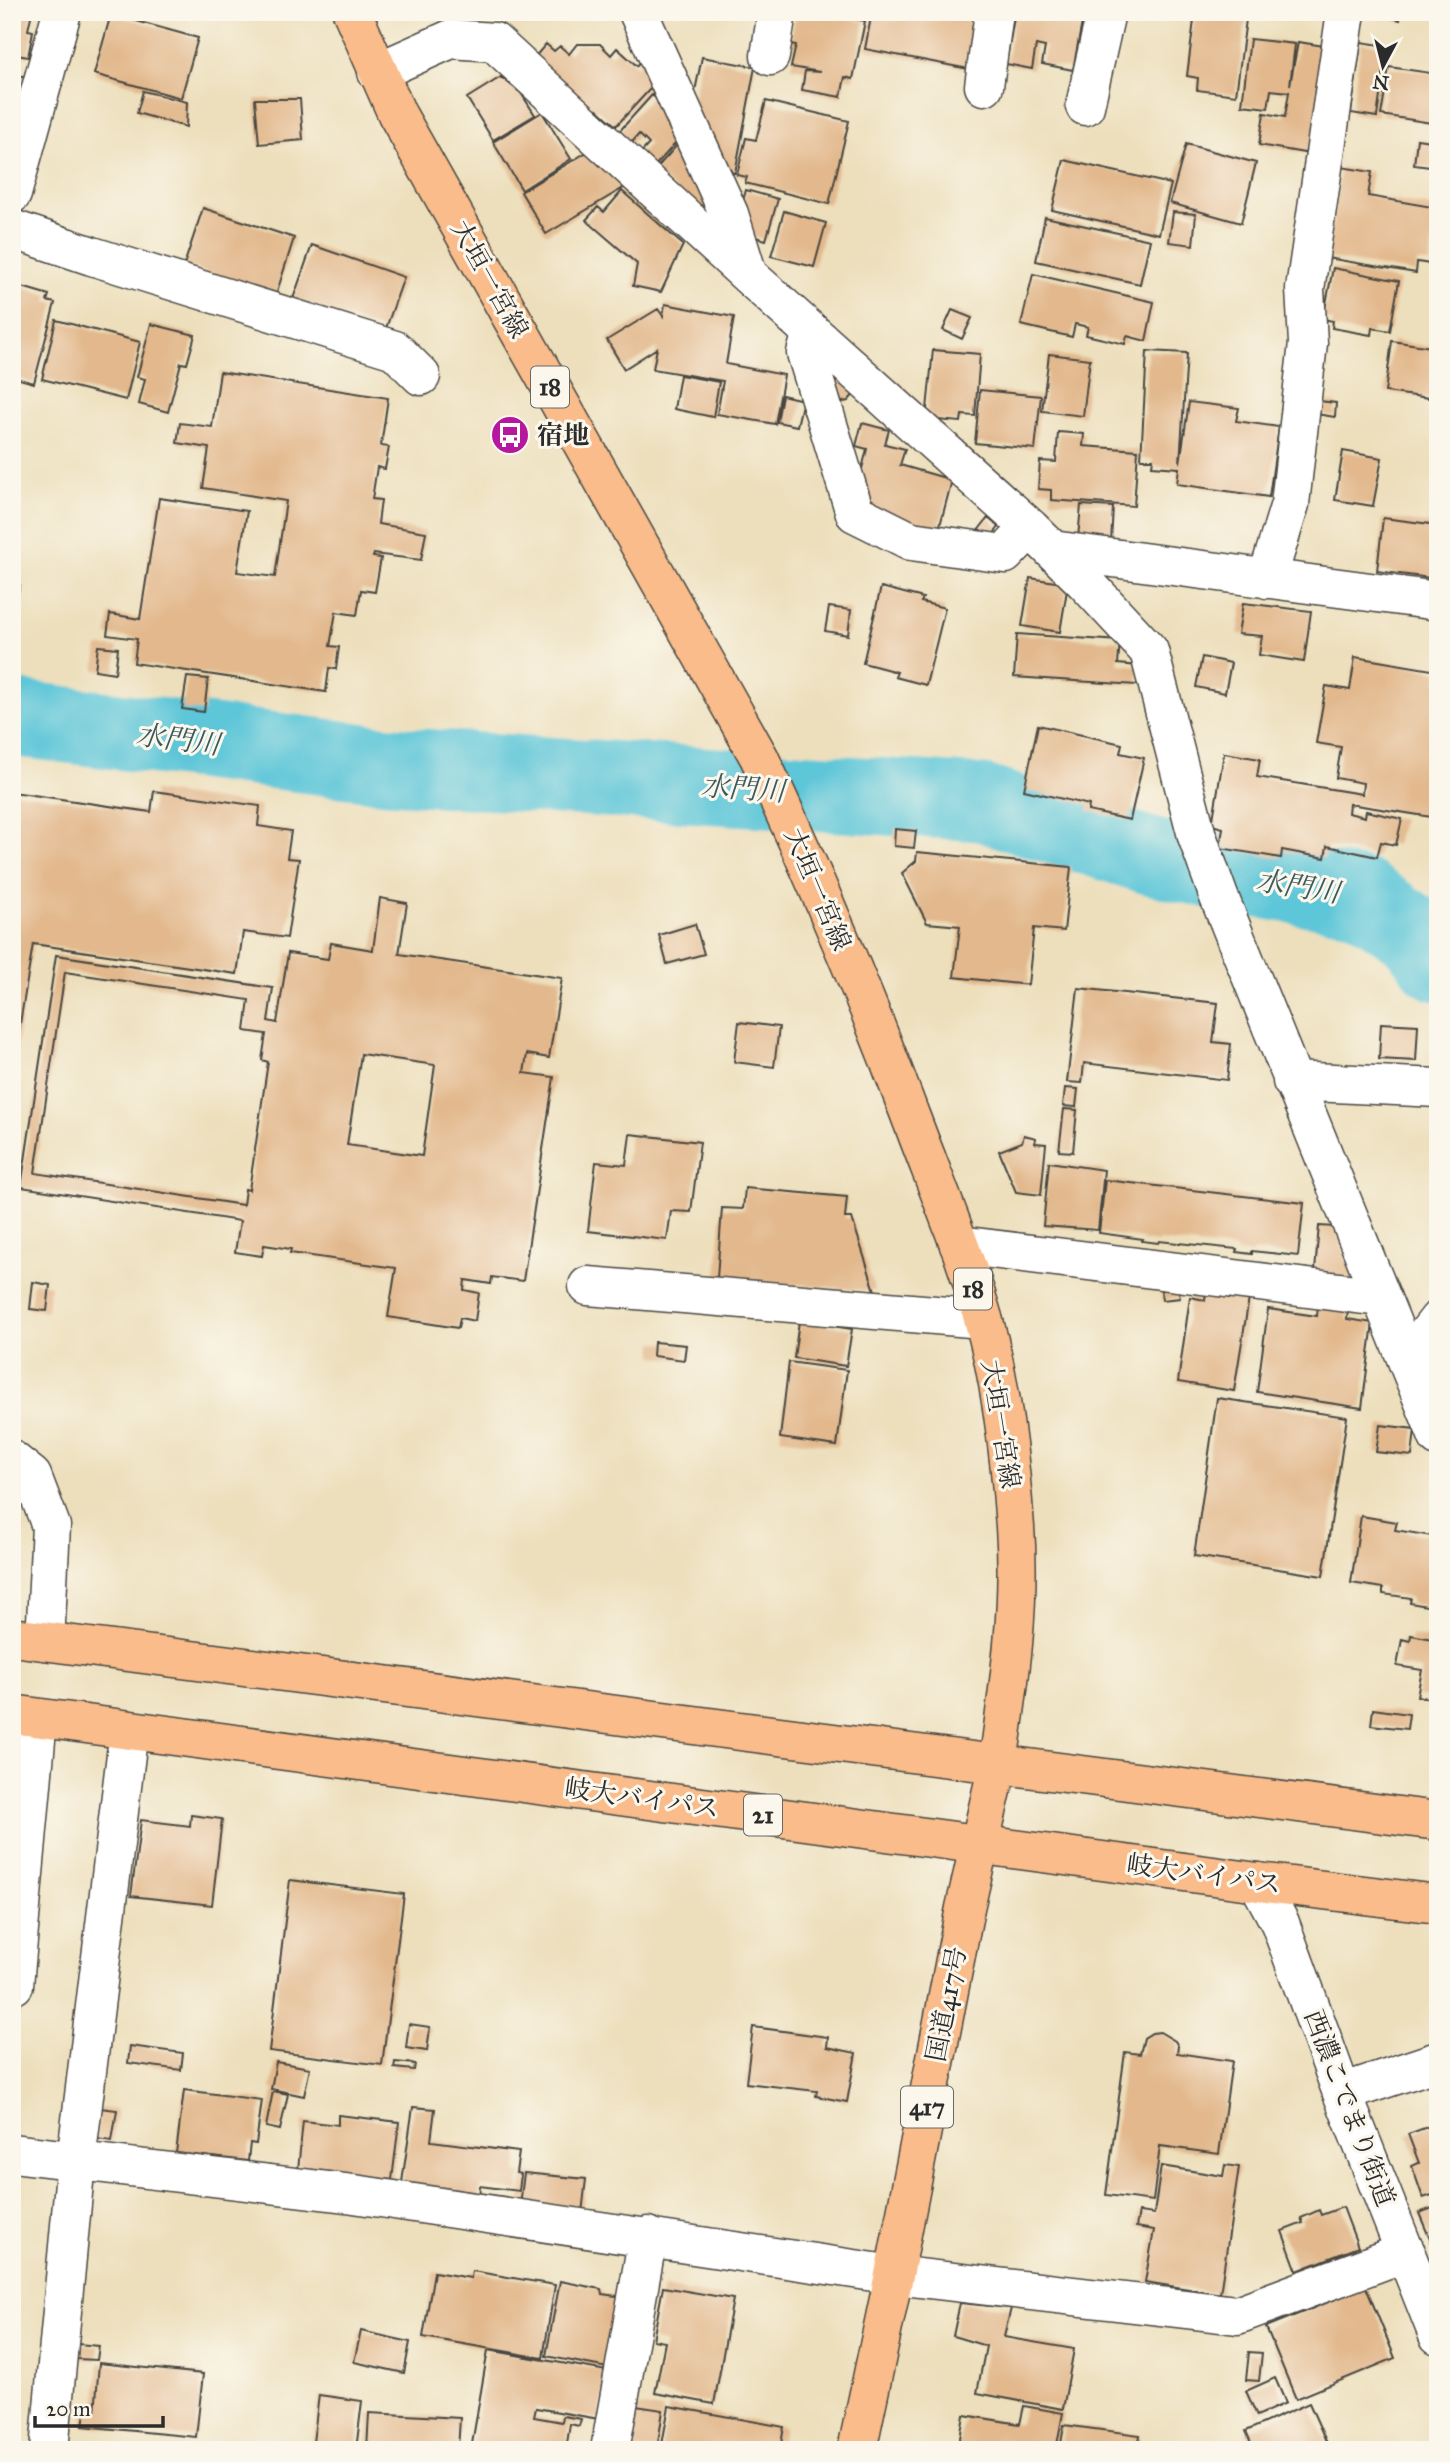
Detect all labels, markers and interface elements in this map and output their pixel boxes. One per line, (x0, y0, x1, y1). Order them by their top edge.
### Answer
north arrow (1348, 32, 1418, 102)
text: N (1372, 70, 1390, 95)
street label: 大垣一宮線 (444, 214, 536, 344)
road number: 18 (531, 366, 569, 408)
bus stop icon: 宿地 (489, 414, 531, 456)
place label: 宿地 (537, 419, 589, 451)
water label: 水門川 (134, 717, 225, 762)
water label: 水門川 (700, 768, 789, 809)
street label: 大垣一宮線 (778, 823, 858, 955)
water label: 水門川 (1254, 863, 1345, 911)
road number: 18 (954, 1268, 992, 1310)
street label: 大垣一宮線 (975, 1357, 1027, 1491)
street label: 岐大バイパス (563, 1771, 721, 1825)
road number: 21 (744, 1794, 782, 1836)
street label: 岐大バイパス (1125, 1847, 1283, 1901)
street label: 国道417号 (919, 1944, 973, 2064)
street label: 西濃こでまり街道 (1298, 2005, 1402, 2211)
road number: 417 (901, 2086, 953, 2128)
scale bar (35, 2385, 163, 2429)
text: 20 m (46, 2396, 91, 2422)

